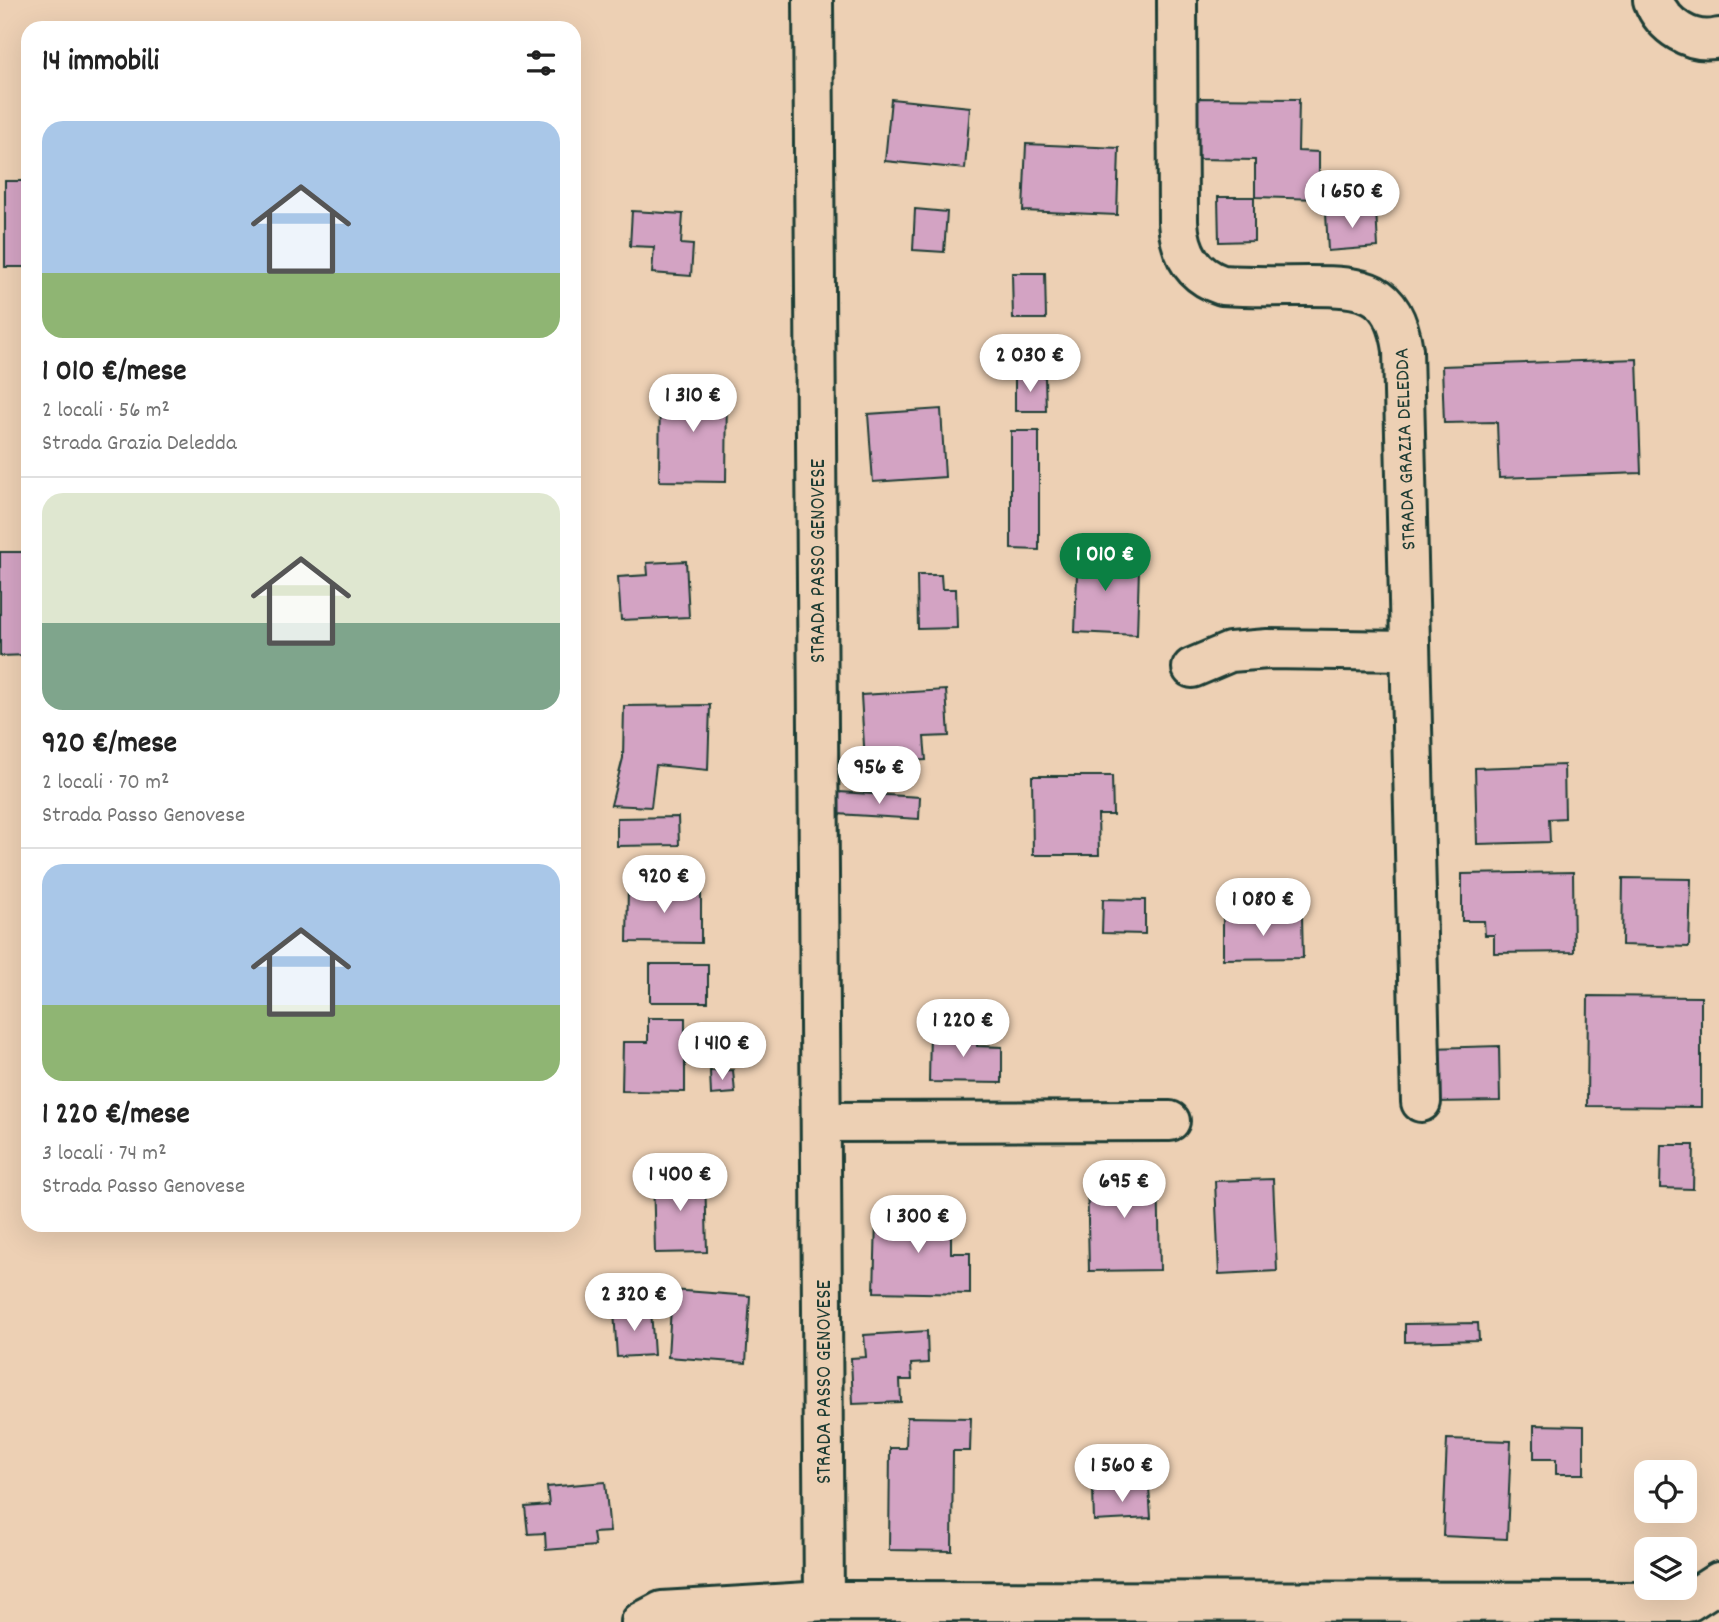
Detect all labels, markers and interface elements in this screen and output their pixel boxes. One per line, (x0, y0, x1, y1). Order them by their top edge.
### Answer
text: 14 immobili (42, 42, 159, 85)
icon: filters (522, 44, 560, 82)
icon: home (238, 166, 364, 292)
pin: 1 650 € (1287, 170, 1417, 230)
text: 1 650 € (1321, 176, 1383, 209)
pin: 2 030 € (965, 334, 1095, 394)
text: 2 030 € (996, 340, 1064, 373)
street label: STRADA GRAZIA DELEDDA (1388, 347, 1426, 551)
text: 1 010 €/mese (42, 352, 187, 395)
pin: 1 310 € (628, 374, 758, 434)
text: 1 310 € (665, 380, 721, 413)
text: 2 locali · 56 m² (42, 395, 170, 428)
text: Strada Grazia Deledda (42, 428, 237, 461)
street label: STRADA PASSO GENOVESE (805, 459, 835, 663)
pin: 1 010 € (1040, 534, 1170, 593)
icon: home (238, 538, 364, 664)
text: 1 010 € (1076, 539, 1134, 572)
text: 920 €/mese (42, 724, 177, 767)
pin: 956 € (830, 746, 928, 806)
text: 956 € (854, 752, 904, 785)
text: 2 locali · 70 m² (42, 767, 169, 800)
text: Strada Passo Genovese (42, 800, 245, 833)
pin: 920 € (615, 856, 713, 915)
text: 920 € (638, 861, 690, 894)
pin: 1 080 € (1198, 878, 1328, 938)
text: 1 080 € (1232, 884, 1294, 917)
icon: home (238, 909, 364, 1035)
pin: 1 220 € (898, 1000, 1028, 1059)
text: 1 220 € (932, 1005, 994, 1038)
pin: 1 410 € (657, 1023, 787, 1082)
text: 1 410 € (694, 1028, 750, 1061)
text: 1 220 €/mese (42, 1095, 190, 1138)
text: 3 locali · 74 m² (42, 1138, 167, 1171)
pin: 1 400 € (615, 1154, 745, 1213)
text: 1 400 € (648, 1159, 712, 1192)
pin: 695 € (1075, 1160, 1173, 1220)
text: 695 € (1099, 1166, 1149, 1199)
text: Strada Passo Genovese (42, 1171, 245, 1204)
pin: 1 300 € (853, 1196, 983, 1255)
text: 1 300 € (886, 1201, 950, 1234)
pin: 2 320 € (569, 1274, 699, 1333)
text: 2 320 € (601, 1279, 667, 1312)
street label: STRADA PASSO GENOVESE (811, 1280, 841, 1484)
pin: 1 560 € (1057, 1444, 1187, 1504)
text: 1 560 € (1091, 1450, 1153, 1483)
map controls (1634, 1460, 1697, 1600)
button: locate (1634, 1460, 1697, 1523)
button: layers (1634, 1537, 1697, 1600)

